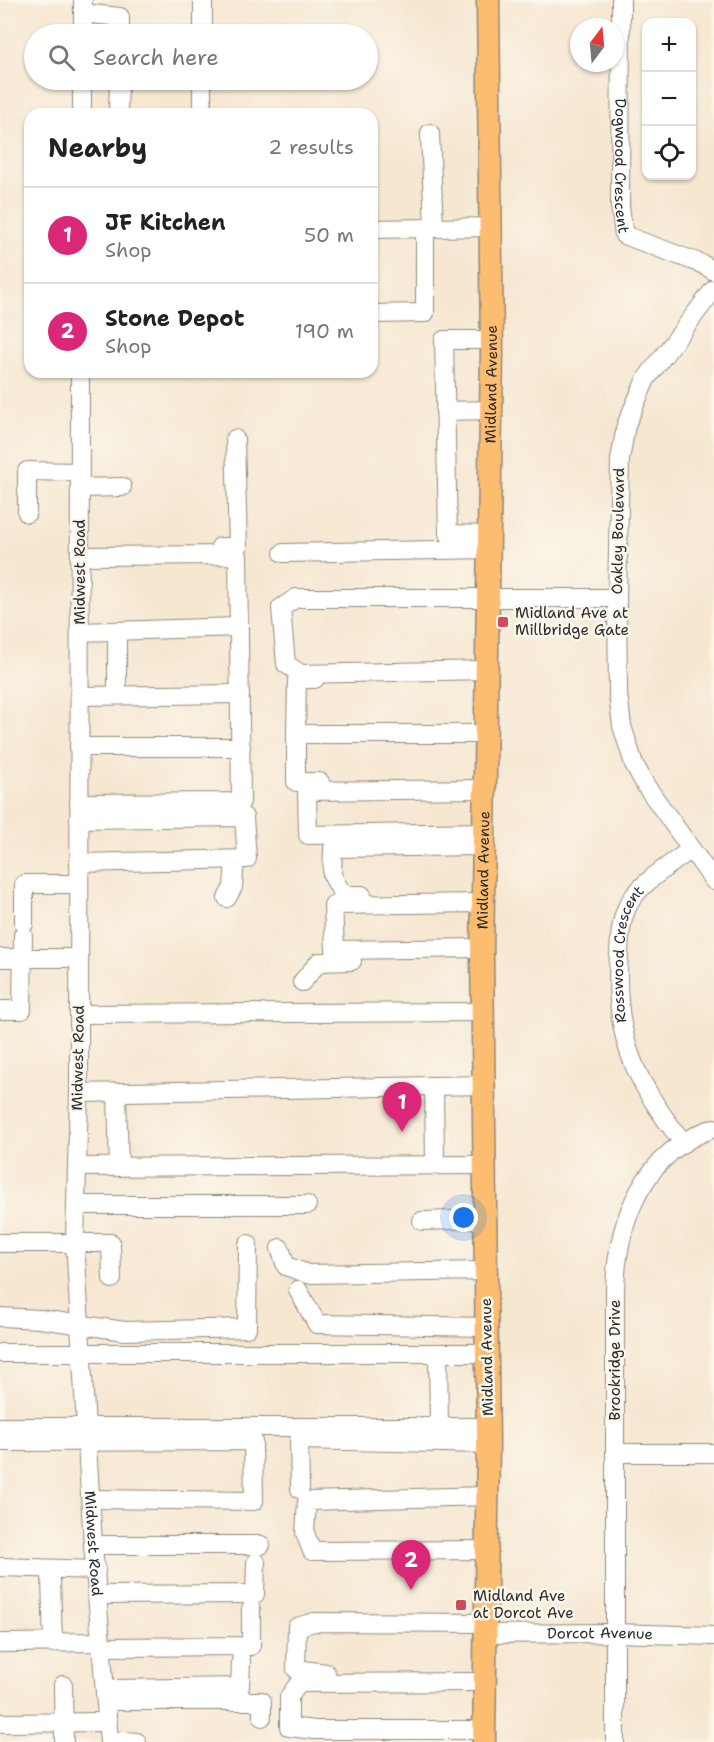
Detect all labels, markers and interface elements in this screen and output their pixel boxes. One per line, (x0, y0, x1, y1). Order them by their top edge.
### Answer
north arrow (570, 18, 624, 72)
map controls (642, 18, 696, 180)
button: + (642, 18, 696, 72)
search box (24, 24, 378, 90)
icon: search (45, 41, 78, 74)
text: Search here (93, 43, 219, 72)
button: − (642, 72, 696, 126)
street label: Dogwood Crescent (610, 98, 634, 235)
button: locate (642, 126, 696, 180)
text: Nearby (48, 130, 147, 165)
text: 2 results (268, 134, 354, 160)
text: JF Kitchen (105, 208, 226, 237)
text: 1 (63, 222, 72, 248)
text: 50 m (304, 222, 354, 248)
text: Shop (105, 237, 152, 263)
text: Stone Depot (105, 304, 244, 333)
text: 2 (61, 318, 75, 344)
text: 190 m (295, 318, 354, 344)
street label: Midland Avenue (480, 325, 502, 444)
text: Shop (105, 333, 152, 359)
street label: Oakley Boulevard (607, 467, 629, 595)
street label: Midwest Road (70, 519, 90, 625)
place label: Midland Ave at Millbridge Gate (515, 603, 629, 640)
marker: Midland Ave at Millbridge Gate (496, 615, 510, 629)
street label: Midland Avenue (472, 811, 494, 929)
street label: Rosswood Crescent (608, 881, 648, 1024)
street label: Midwest Road (67, 1005, 89, 1111)
pin: 1 (382, 1082, 422, 1132)
your location (449, 1203, 478, 1232)
street label: Midland Avenue (476, 1298, 498, 1416)
street label: Brookridge Drive (605, 1300, 625, 1420)
street label: Midwest Road (80, 1490, 107, 1597)
pin: 2 (392, 1540, 430, 1590)
place label: Midland Ave at Dorcot Ave (473, 1586, 574, 1623)
marker: Midland Ave at Dorcot Ave (454, 1598, 468, 1612)
street label: Dorcot Avenue (547, 1623, 653, 1644)

